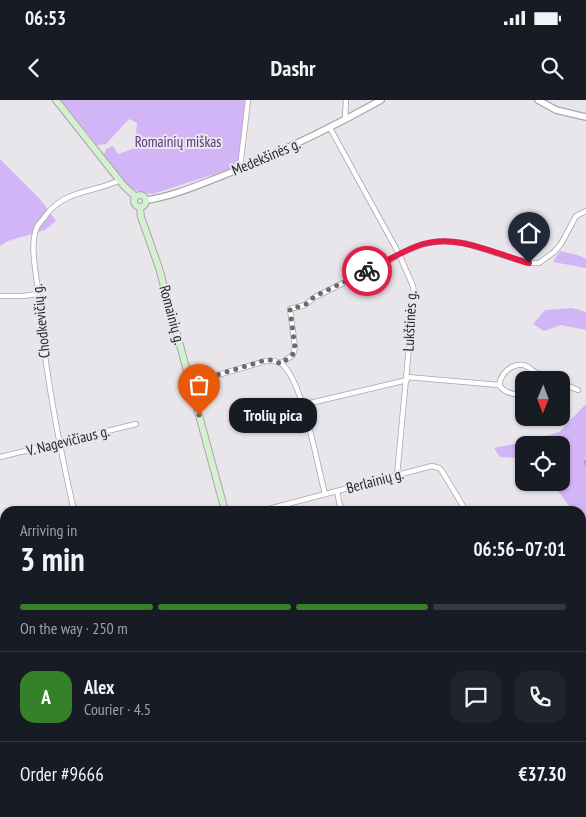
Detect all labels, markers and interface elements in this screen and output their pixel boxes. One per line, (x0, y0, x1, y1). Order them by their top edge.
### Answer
text: 06:53 (25, 6, 66, 30)
icon: back (20, 54, 48, 82)
text: Dashr (271, 54, 315, 82)
icon: search (538, 54, 566, 82)
park label: Romainių miškas (135, 132, 221, 151)
street label: Medekšinės g. (229, 133, 303, 180)
pin (508, 212, 550, 263)
icon: home (515, 219, 543, 247)
courier (342, 246, 392, 296)
icon: bike (353, 257, 381, 285)
street label: Chodkevičių g. (27, 283, 54, 359)
street label: Romainių g. (155, 283, 190, 347)
street label: Lukštinės g. (398, 290, 421, 352)
pin (178, 364, 220, 415)
icon: bag (185, 371, 213, 399)
north arrow (515, 371, 570, 426)
map controls (515, 371, 570, 491)
callout: Trolių pica (229, 398, 316, 432)
text: Trolių pica (244, 405, 302, 425)
street label: V. Nagevičiaus g. (24, 421, 112, 460)
button: locate (515, 436, 570, 491)
street label: Berlainių g. (344, 464, 406, 497)
text: Arriving in (20, 520, 77, 540)
text: 06:56–07:01 (473, 537, 566, 561)
text: 3 min (20, 538, 85, 580)
text: On the way · 250 m (20, 618, 128, 638)
button: chat (450, 671, 502, 723)
button: phone (514, 671, 566, 723)
text: Alex (84, 675, 114, 699)
text: A (41, 685, 51, 709)
text: Courier · 4.5 (84, 699, 151, 719)
text: Order #9666 (20, 762, 104, 786)
text: €37.30 (518, 762, 566, 786)

